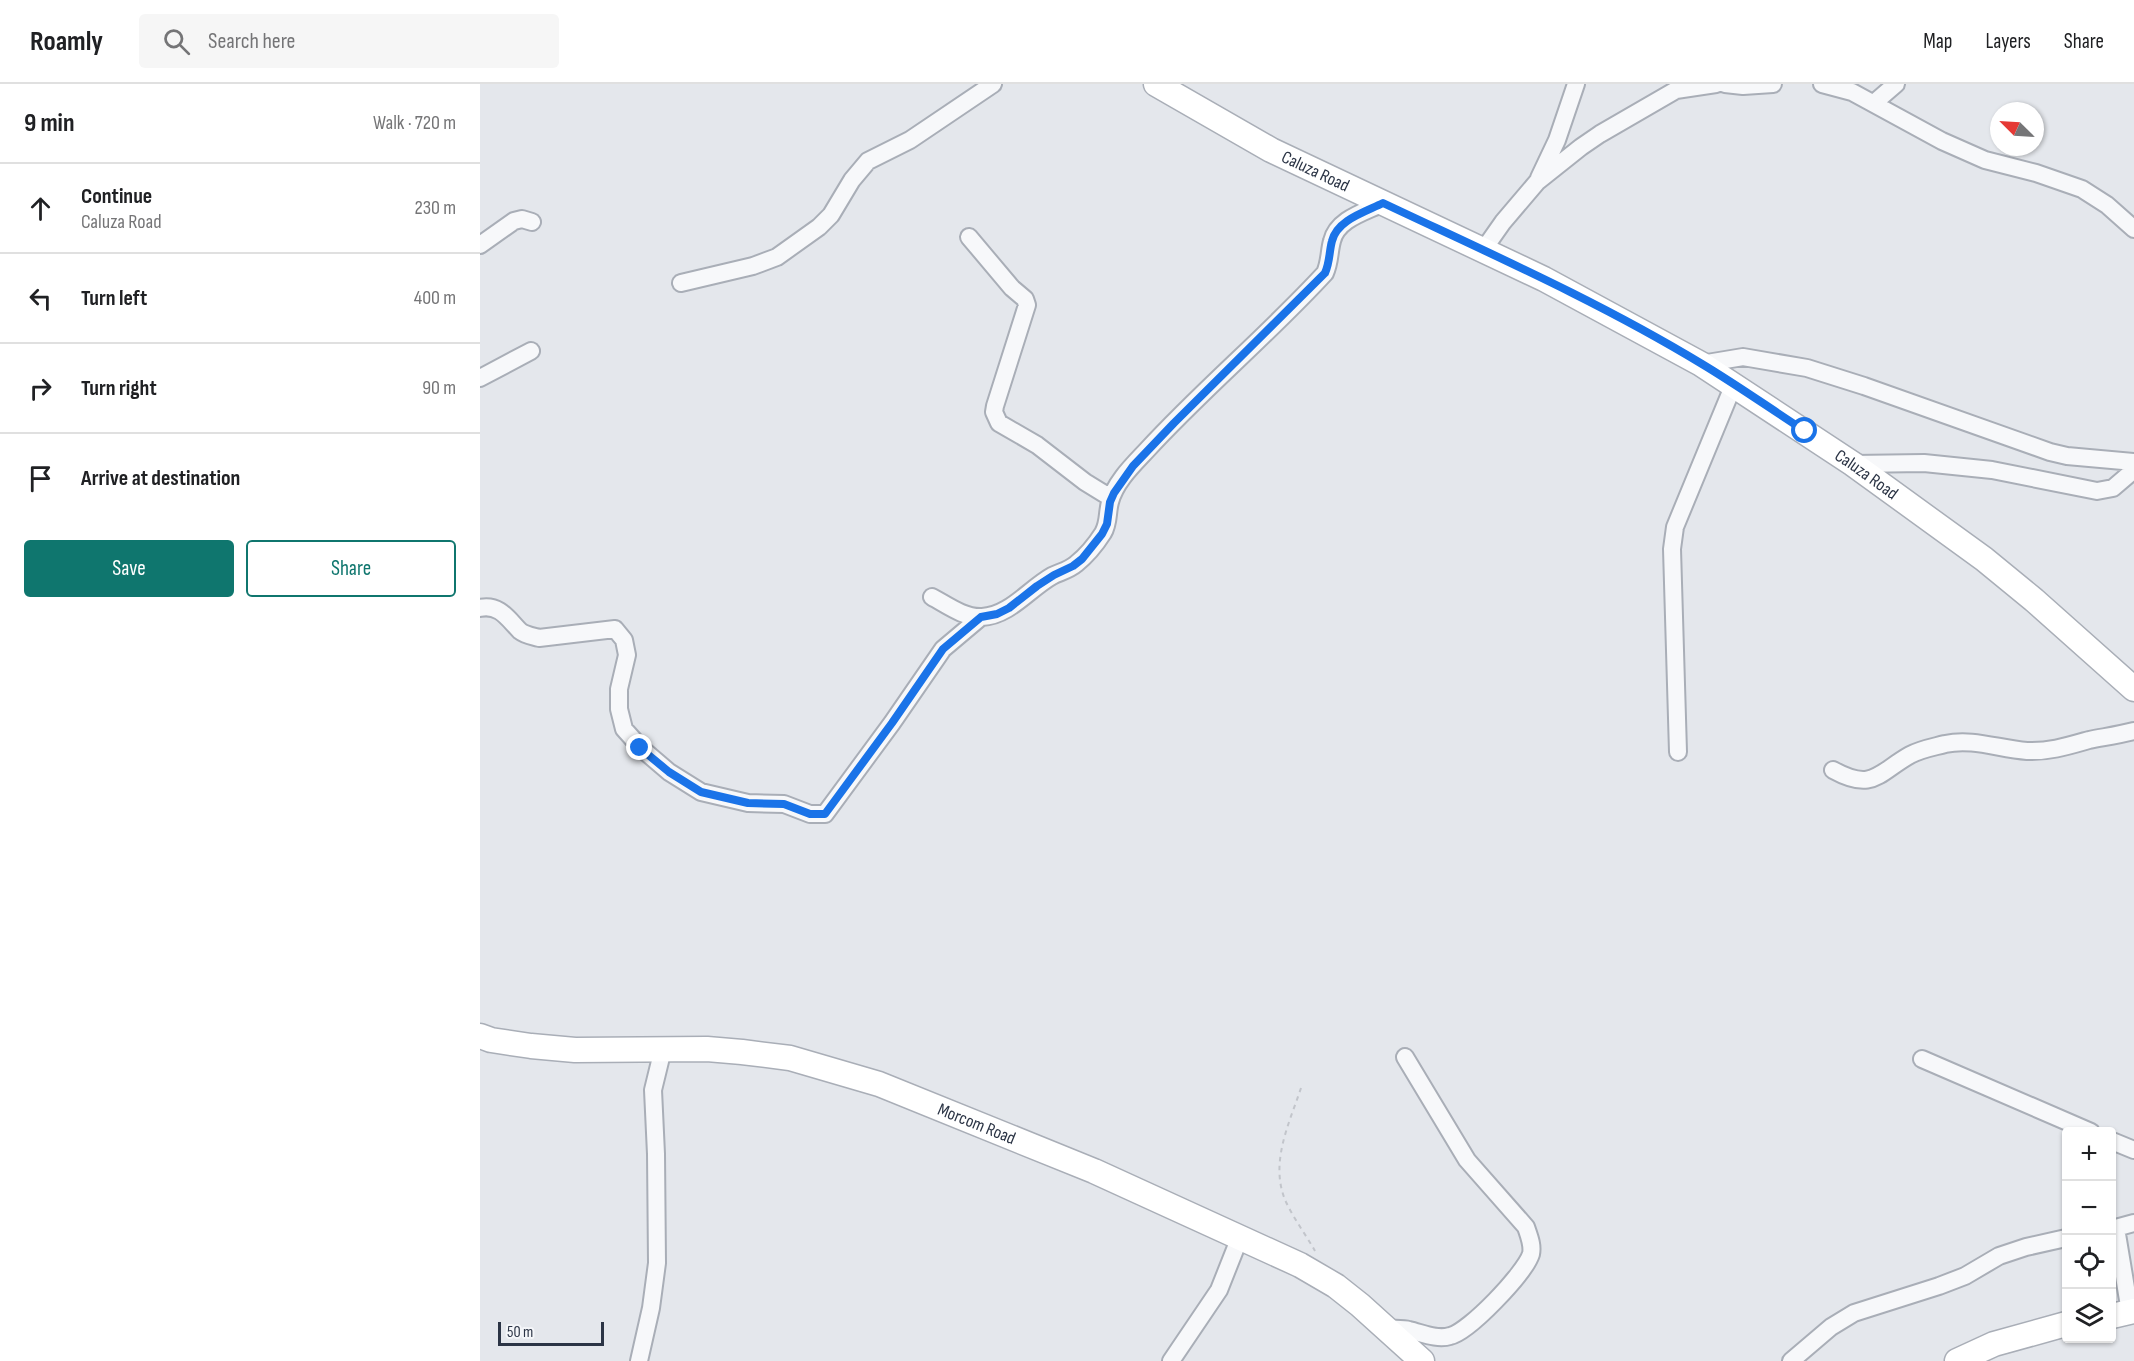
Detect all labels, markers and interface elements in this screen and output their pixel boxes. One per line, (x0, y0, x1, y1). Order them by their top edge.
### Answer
search box (139, 14, 559, 68)
text: Roamly (30, 25, 103, 58)
icon: search (160, 25, 193, 58)
text: Search here (208, 28, 295, 55)
text: Map (1923, 29, 1952, 54)
text: Layers (1985, 29, 2031, 54)
text: Share (2064, 29, 2104, 54)
north arrow (1990, 102, 2044, 156)
text: 9 min (24, 108, 74, 139)
text: Walk · 720 m (373, 111, 456, 135)
street label: Caluza Road (1278, 146, 1353, 196)
text: Continue (81, 183, 152, 210)
icon: ahead (24, 192, 57, 225)
text: 230 m (414, 196, 456, 220)
text: Caluza Road (81, 210, 162, 234)
icon: left (24, 282, 57, 315)
text: Turn left (81, 285, 147, 312)
text: 400 m (414, 286, 456, 310)
icon: right (24, 372, 57, 405)
text: Turn right (81, 375, 157, 402)
text: 90 m (422, 376, 456, 400)
route start (1791, 417, 1817, 443)
street label: Caluza Road (1831, 445, 1902, 504)
icon: arrive (24, 462, 57, 495)
text: Arrive at destination (81, 465, 240, 492)
button: Save (24, 540, 234, 597)
button: Share (246, 540, 456, 597)
route end (626, 734, 652, 760)
street label: Morcom Road (935, 1098, 1019, 1149)
map controls (2062, 1127, 2116, 1343)
button: + (2062, 1127, 2116, 1181)
button: − (2062, 1181, 2116, 1235)
button: locate (2062, 1235, 2116, 1289)
button: layers (2062, 1289, 2116, 1343)
scale bar (498, 1319, 604, 1346)
text: 50 m (507, 1323, 533, 1342)

